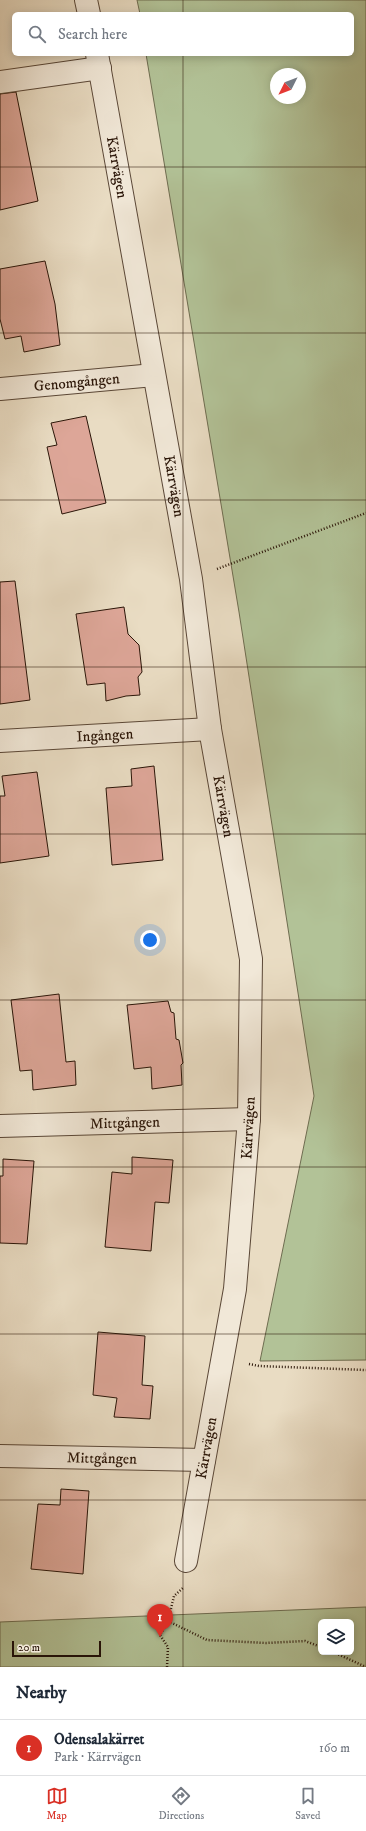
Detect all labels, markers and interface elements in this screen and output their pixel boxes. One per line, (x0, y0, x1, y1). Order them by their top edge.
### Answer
search box (12, 12, 354, 56)
icon: search (26, 23, 48, 45)
text: Search here (58, 25, 127, 44)
north arrow (270, 68, 306, 104)
street label: Kärrvägen (102, 135, 132, 200)
street label: Genomgången (33, 369, 121, 396)
street label: Kärrvägen (159, 454, 189, 519)
street label: Ingången (76, 724, 134, 747)
street label: Kärrvägen (208, 774, 238, 839)
your location (140, 930, 160, 950)
street label: Kärrvägen (237, 1096, 260, 1160)
street label: Mittgången (90, 1113, 160, 1133)
street label: Kärrvägen (192, 1415, 221, 1481)
street label: Mittgången (67, 1448, 137, 1469)
pin: 1 (147, 1604, 173, 1637)
map controls (318, 1619, 354, 1655)
button: layers (318, 1619, 354, 1655)
scale bar (12, 1639, 101, 1658)
text: 20 m (18, 1641, 40, 1655)
text: Nearby (16, 1682, 66, 1704)
text: Odensalakärret (54, 1730, 144, 1749)
text: 1 (27, 1740, 31, 1756)
text: 160 m (319, 1740, 350, 1756)
text: Park · Kärrvägen (54, 1749, 141, 1765)
tab: Map (46, 1785, 68, 1823)
tab: Directions (159, 1785, 204, 1823)
tab: Saved (295, 1785, 320, 1823)

